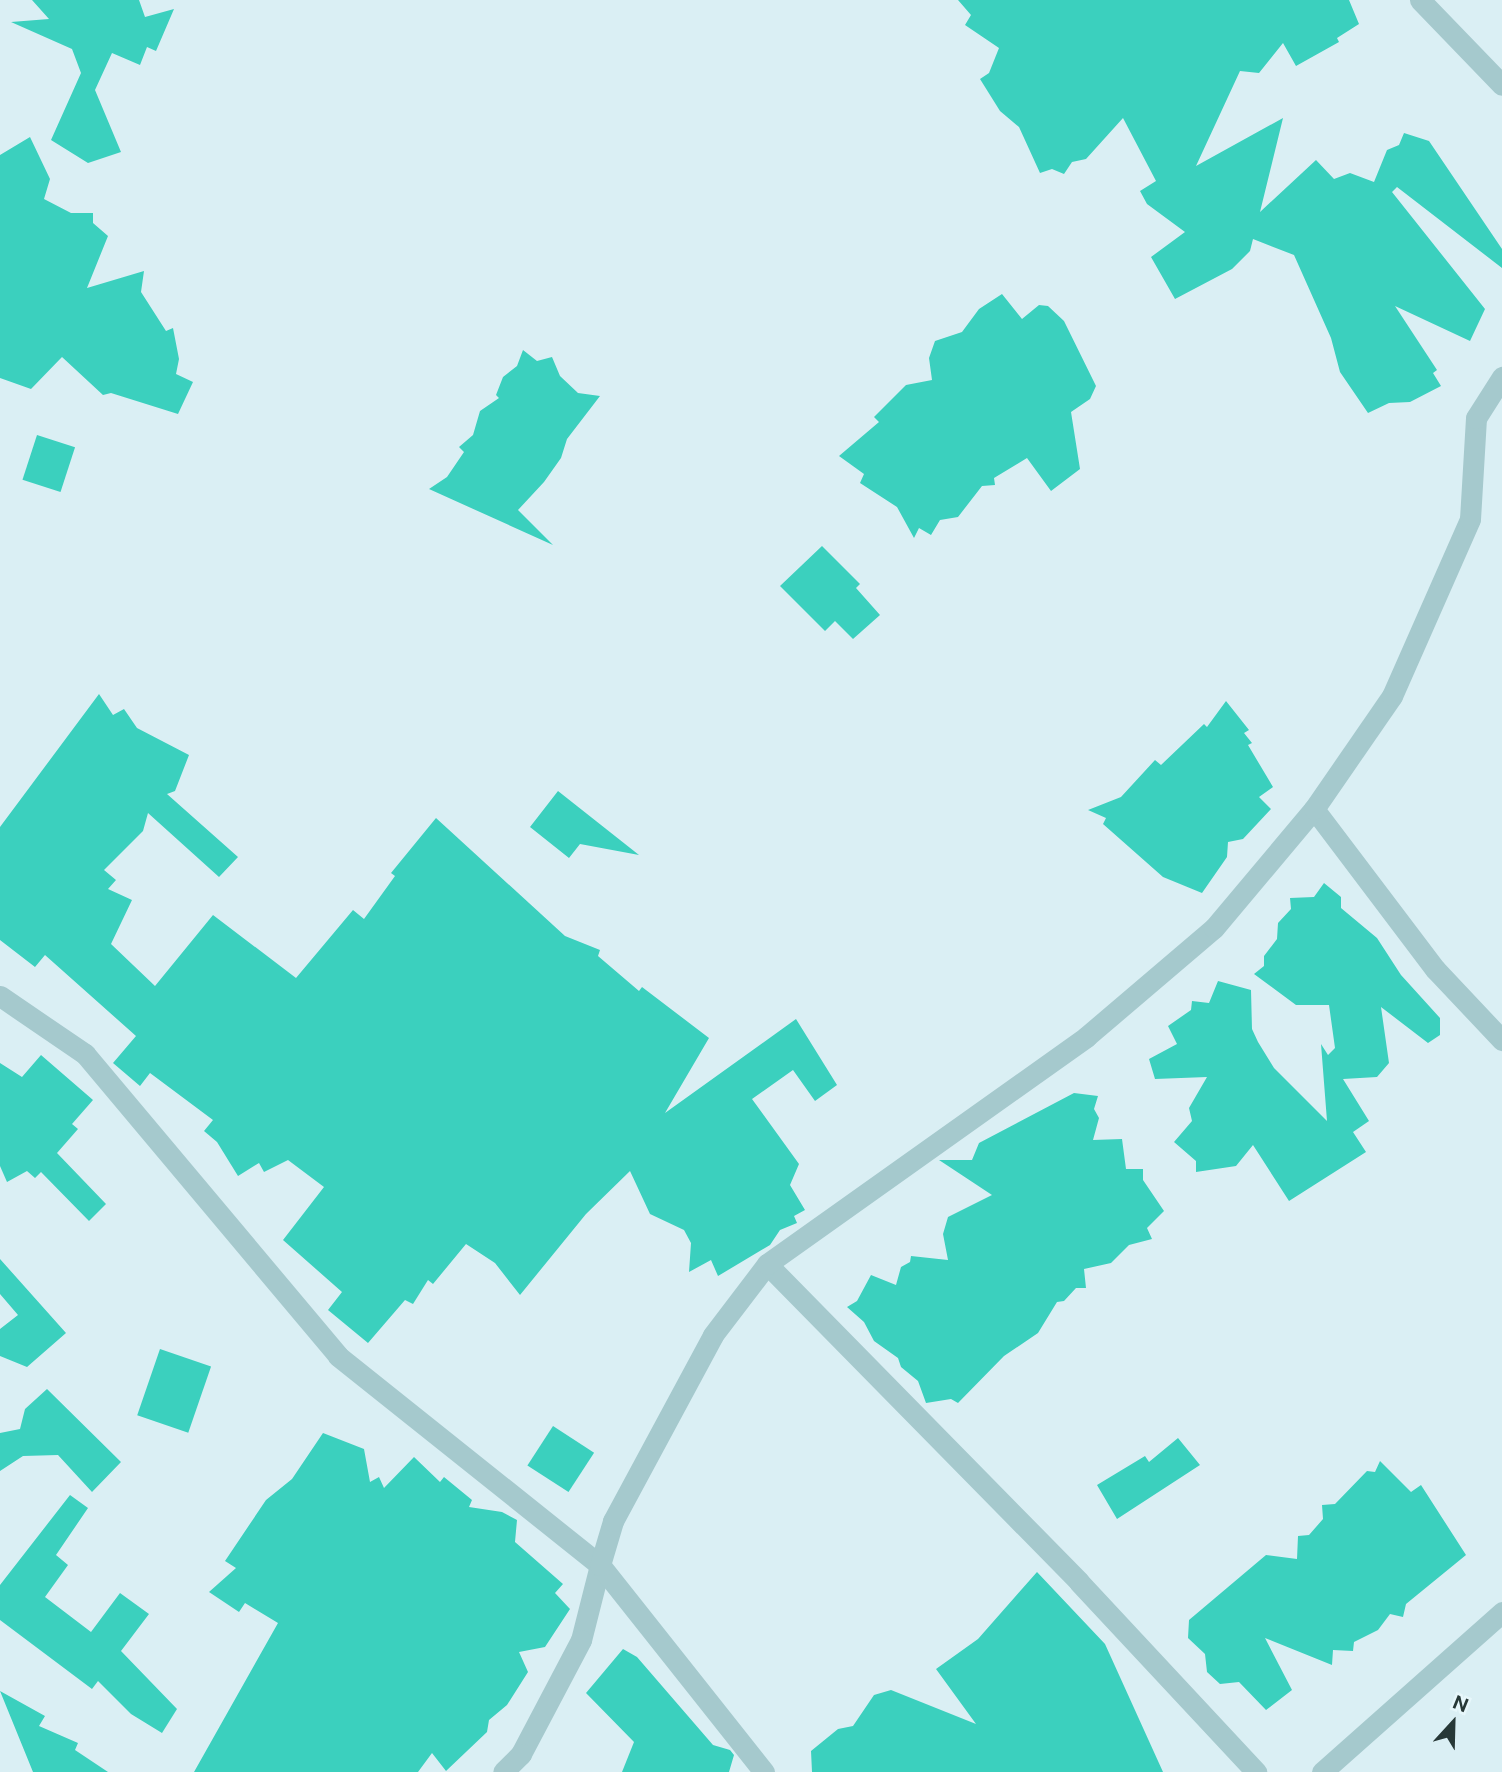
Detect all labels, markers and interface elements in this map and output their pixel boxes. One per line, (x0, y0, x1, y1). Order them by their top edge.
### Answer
north arrow (1418, 1688, 1488, 1758)
text: N (1450, 1691, 1472, 1717)

